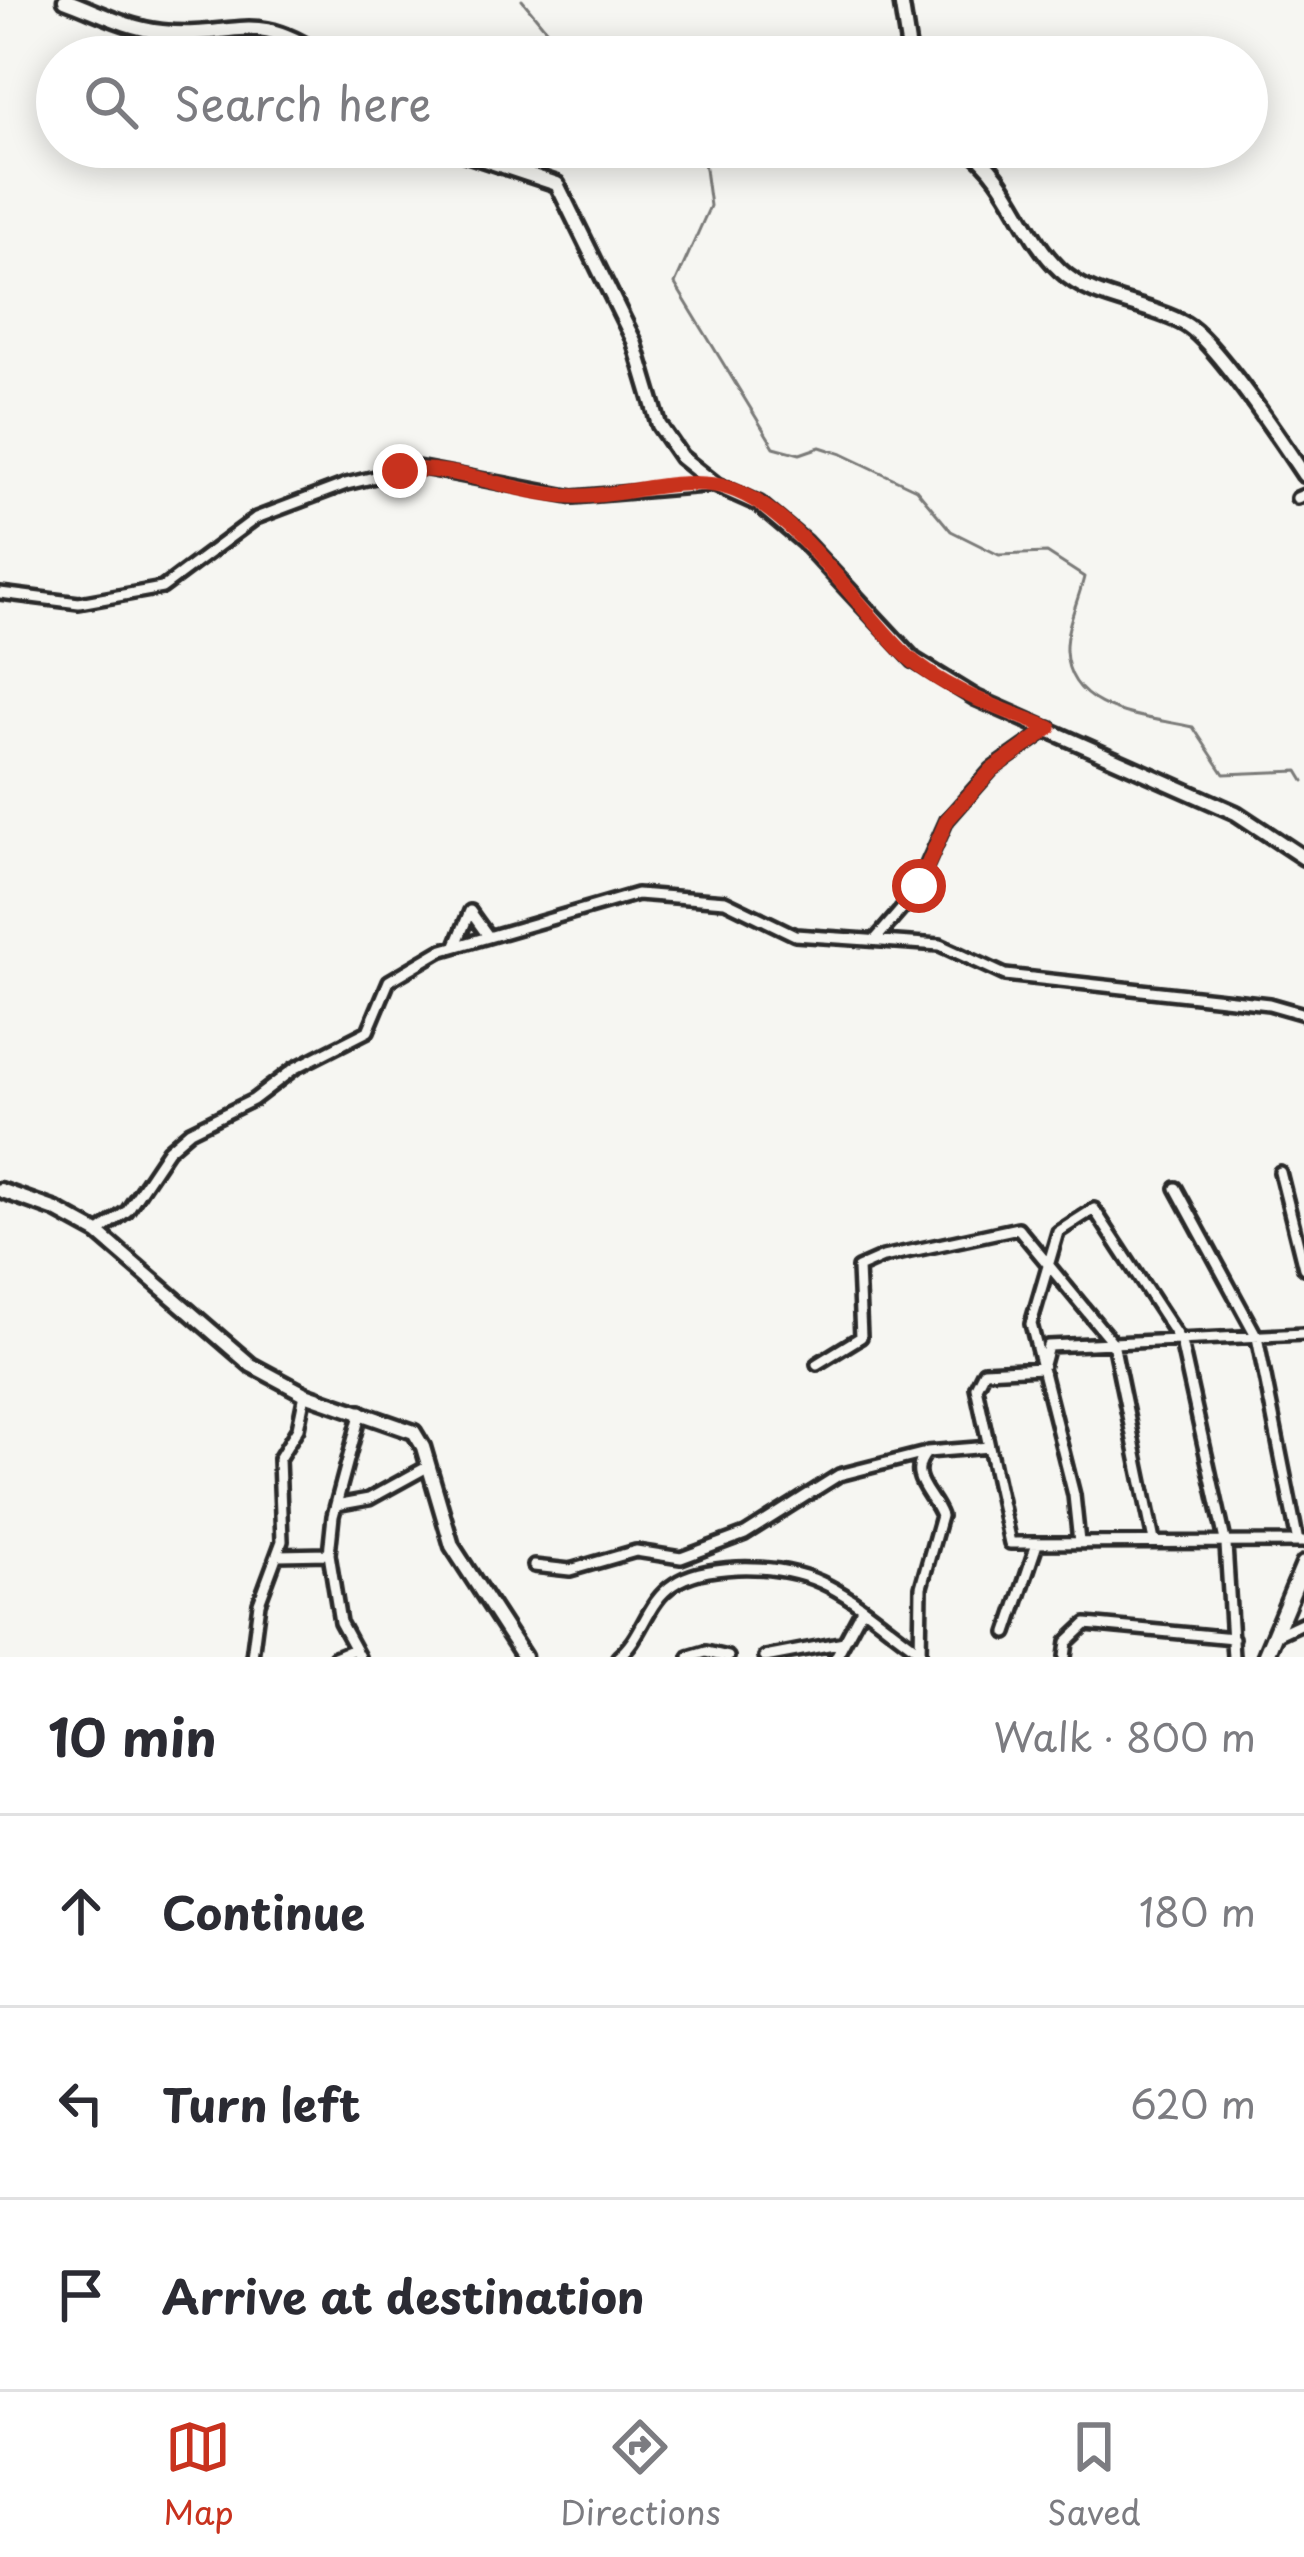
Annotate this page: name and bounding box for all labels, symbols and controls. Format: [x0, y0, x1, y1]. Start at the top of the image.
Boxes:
search box [36, 36, 1268, 168]
text: Search here [174, 68, 431, 136]
icon: search [78, 69, 144, 135]
route end [373, 444, 427, 498]
route start [892, 859, 946, 913]
text: 10 min [48, 1697, 217, 1774]
text: Walk · 800 m [993, 1706, 1256, 1765]
text: Continue [162, 1877, 365, 1945]
icon: ahead [48, 1878, 114, 1944]
text: 180 m [1139, 1881, 1256, 1940]
text: Turn left [162, 2069, 361, 2137]
icon: left [48, 2070, 114, 2136]
text: 620 m [1130, 2073, 1256, 2132]
text: Arrive at destination [162, 2261, 645, 2329]
icon: arrive [48, 2262, 114, 2328]
tab: Map [163, 2414, 234, 2536]
tab: Directions [560, 2414, 721, 2536]
tab: Saved [1047, 2414, 1141, 2536]

